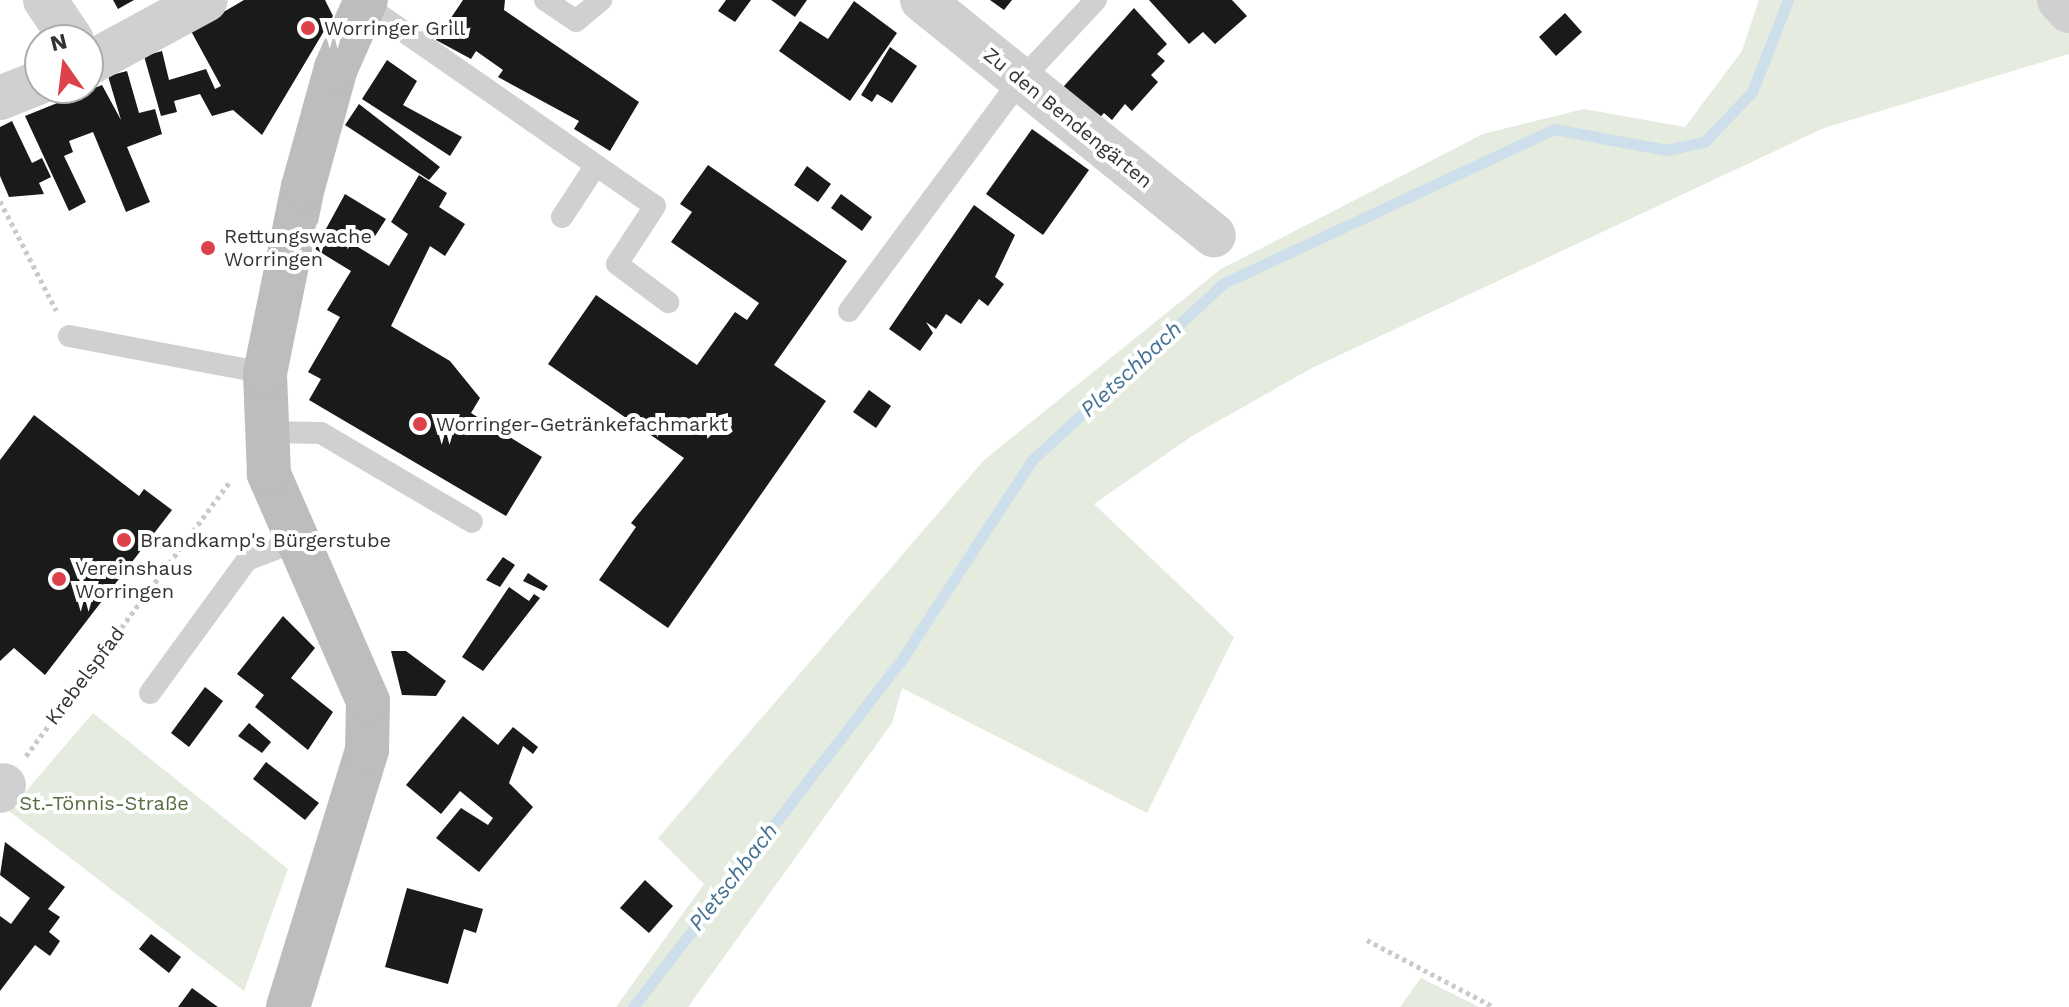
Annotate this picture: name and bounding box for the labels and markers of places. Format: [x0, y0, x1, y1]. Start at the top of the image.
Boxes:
place label: Worringer Grill [324, 16, 466, 40]
marker: Worringer Grill [299, 19, 317, 37]
place label: Rettungswache Worringen [224, 224, 372, 271]
marker: Rettungswache Worringen [199, 239, 217, 257]
place label: Worringer-Getränkefachmarkt [436, 412, 728, 436]
marker: Worringer-Getränkefachmarkt [411, 415, 429, 433]
place label: Brandkamp's Bürgerstube [140, 528, 391, 552]
marker: Brandkamp's Bürgerstube [115, 531, 133, 549]
place label: Vereinshaus Worringen [75, 556, 193, 603]
marker: Vereinshaus Worringen [50, 570, 68, 588]

